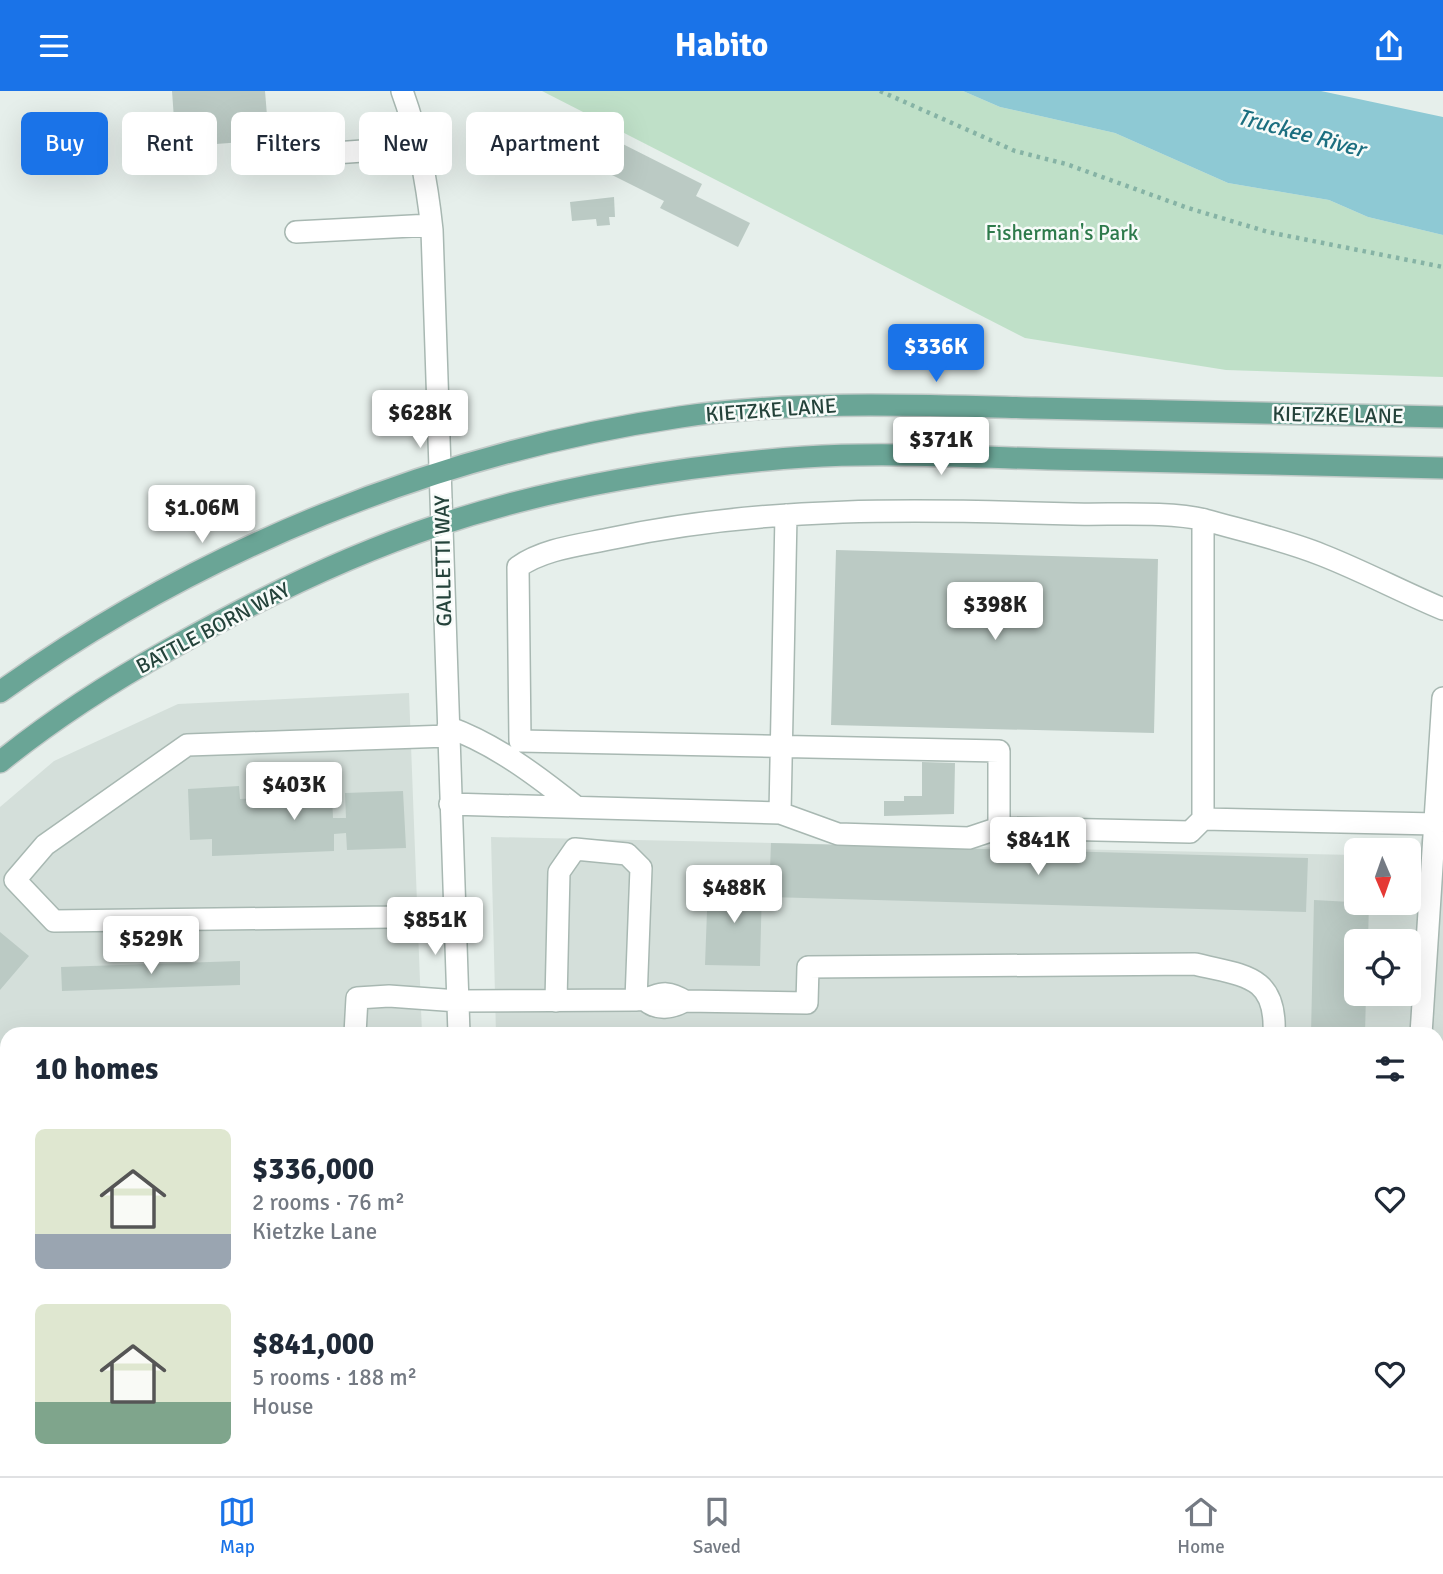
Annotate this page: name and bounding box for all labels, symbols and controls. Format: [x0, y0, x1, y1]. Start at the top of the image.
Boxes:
text: Habito [675, 26, 768, 65]
icon: menu [35, 27, 73, 65]
icon: share [1370, 27, 1408, 65]
water label: Truckee River [1234, 102, 1372, 165]
chip: Buy [21, 112, 108, 175]
chip: Rent [122, 112, 217, 175]
chip: Filters [231, 112, 345, 175]
chip: New [359, 112, 452, 175]
chip: Apartment [466, 112, 624, 175]
park label: Fisherman's Park [986, 220, 1139, 246]
pin: $336K [887, 324, 985, 384]
text: $336K [904, 332, 968, 361]
pin: $628K [371, 391, 469, 450]
street label: KIETZKE LANE [705, 392, 837, 428]
text: $628K [388, 398, 452, 427]
street label: KIETZKE LANE [1272, 401, 1404, 429]
pin: $371K [892, 417, 990, 477]
text: $371K [909, 425, 973, 454]
pin: $1.06M [145, 485, 259, 545]
text: $1.06M [164, 493, 240, 522]
street label: GALLETTI WAY [429, 495, 457, 627]
street label: BATTLE BORN WAY [132, 576, 295, 679]
pin: $398K [946, 582, 1044, 642]
text: $398K [963, 590, 1027, 619]
pin: $403K [245, 763, 343, 822]
text: $403K [262, 770, 326, 799]
pin: $841K [989, 817, 1087, 877]
text: $841K [1006, 825, 1070, 854]
north arrow [1344, 838, 1421, 915]
map controls [1344, 838, 1421, 1006]
pin: $488K [685, 865, 783, 925]
text: $488K [702, 873, 766, 902]
pin: $851K [386, 897, 484, 957]
text: $851K [403, 905, 467, 934]
pin: $529K [102, 917, 200, 976]
text: $529K [119, 924, 183, 953]
button: locate [1344, 929, 1421, 1006]
icon: filters [1371, 1050, 1409, 1088]
text: 10 homes [35, 1051, 158, 1088]
text: $336,000 [252, 1151, 374, 1188]
icon: home [91, 1157, 175, 1241]
icon: heart [1371, 1180, 1409, 1218]
text: 2 rooms · 76 m² [252, 1188, 405, 1217]
text: Kietzke Lane [252, 1217, 377, 1246]
text: $841,000 [252, 1326, 374, 1363]
icon: home [91, 1332, 175, 1416]
icon: heart [1371, 1355, 1409, 1393]
text: 5 rooms · 188 m² [252, 1363, 417, 1392]
text: House [252, 1392, 314, 1421]
tab: Map [218, 1493, 256, 1559]
tab: Saved [693, 1493, 741, 1559]
tab: Home [1177, 1493, 1225, 1559]

